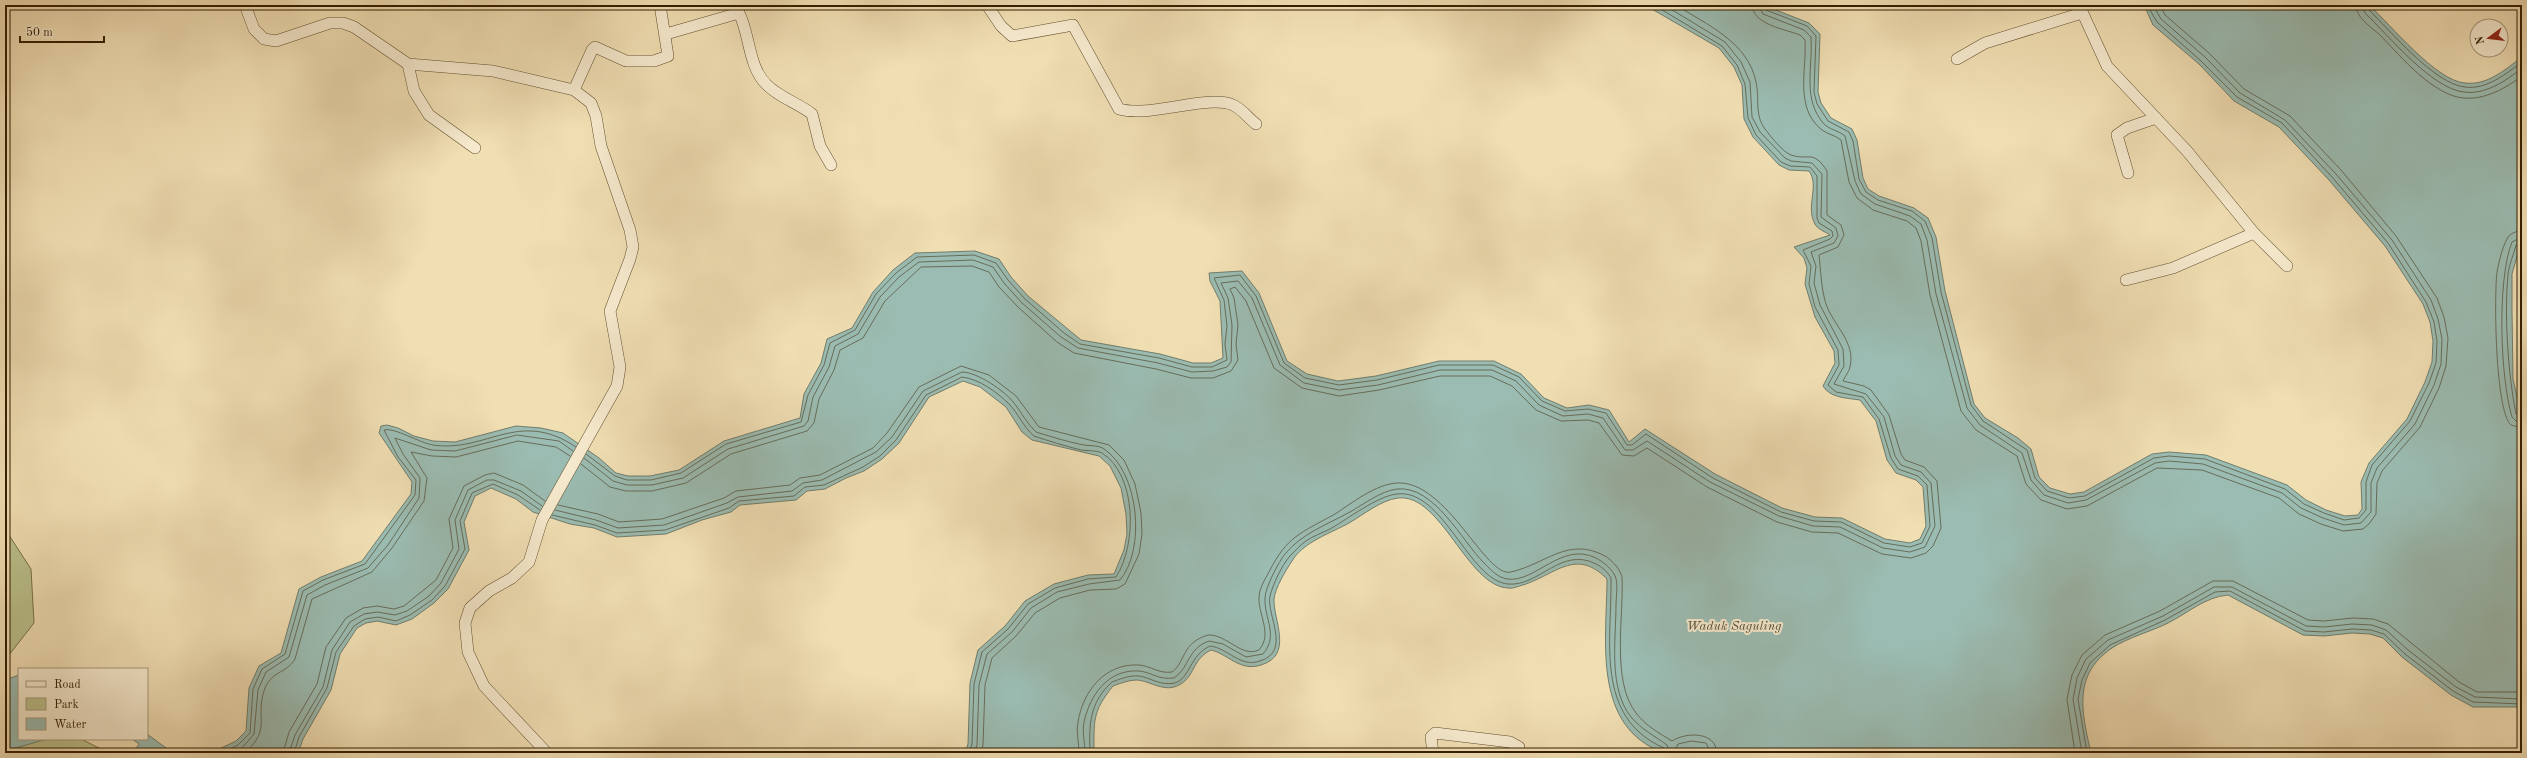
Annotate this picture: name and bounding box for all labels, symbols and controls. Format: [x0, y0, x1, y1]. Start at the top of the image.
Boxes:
scale bar [20, 18, 104, 44]
north arrow [2469, 18, 2509, 58]
text: 50 m [26, 26, 53, 39]
text: N [2474, 34, 2487, 46]
water label: Waduk Saguling [1687, 620, 1781, 633]
legend [18, 668, 148, 740]
text: Road [54, 679, 81, 691]
text: Park [54, 699, 79, 711]
text: Water [54, 719, 87, 731]

